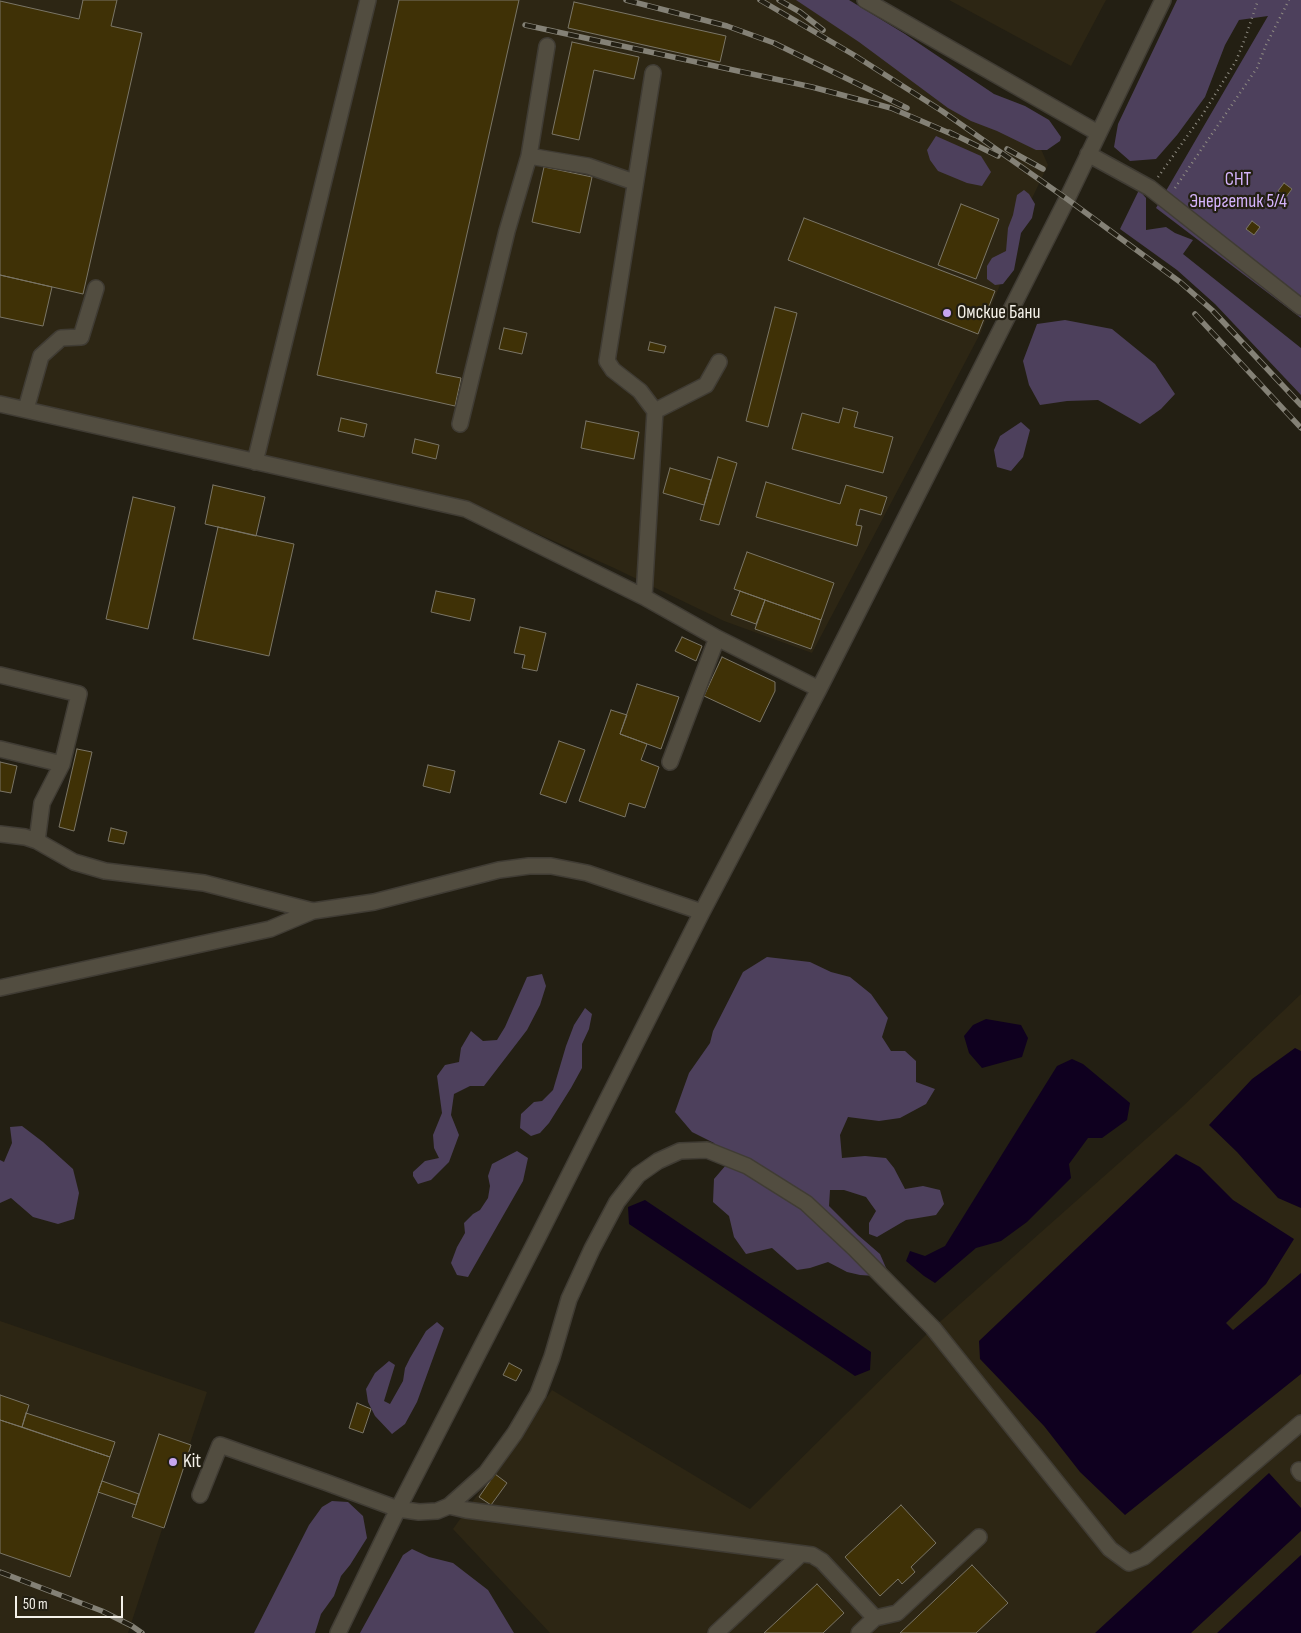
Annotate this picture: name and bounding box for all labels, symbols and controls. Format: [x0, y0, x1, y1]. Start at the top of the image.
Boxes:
park label: СНТ Энергетик 5/4 [1189, 169, 1287, 213]
place label: Омские Бани [957, 302, 1040, 324]
marker: Омские Бани [941, 307, 953, 319]
place label: Kit [183, 1451, 201, 1473]
marker: Kit [167, 1456, 179, 1468]
scale bar [18, 1586, 125, 1618]
text: 50 m [23, 1595, 48, 1614]

